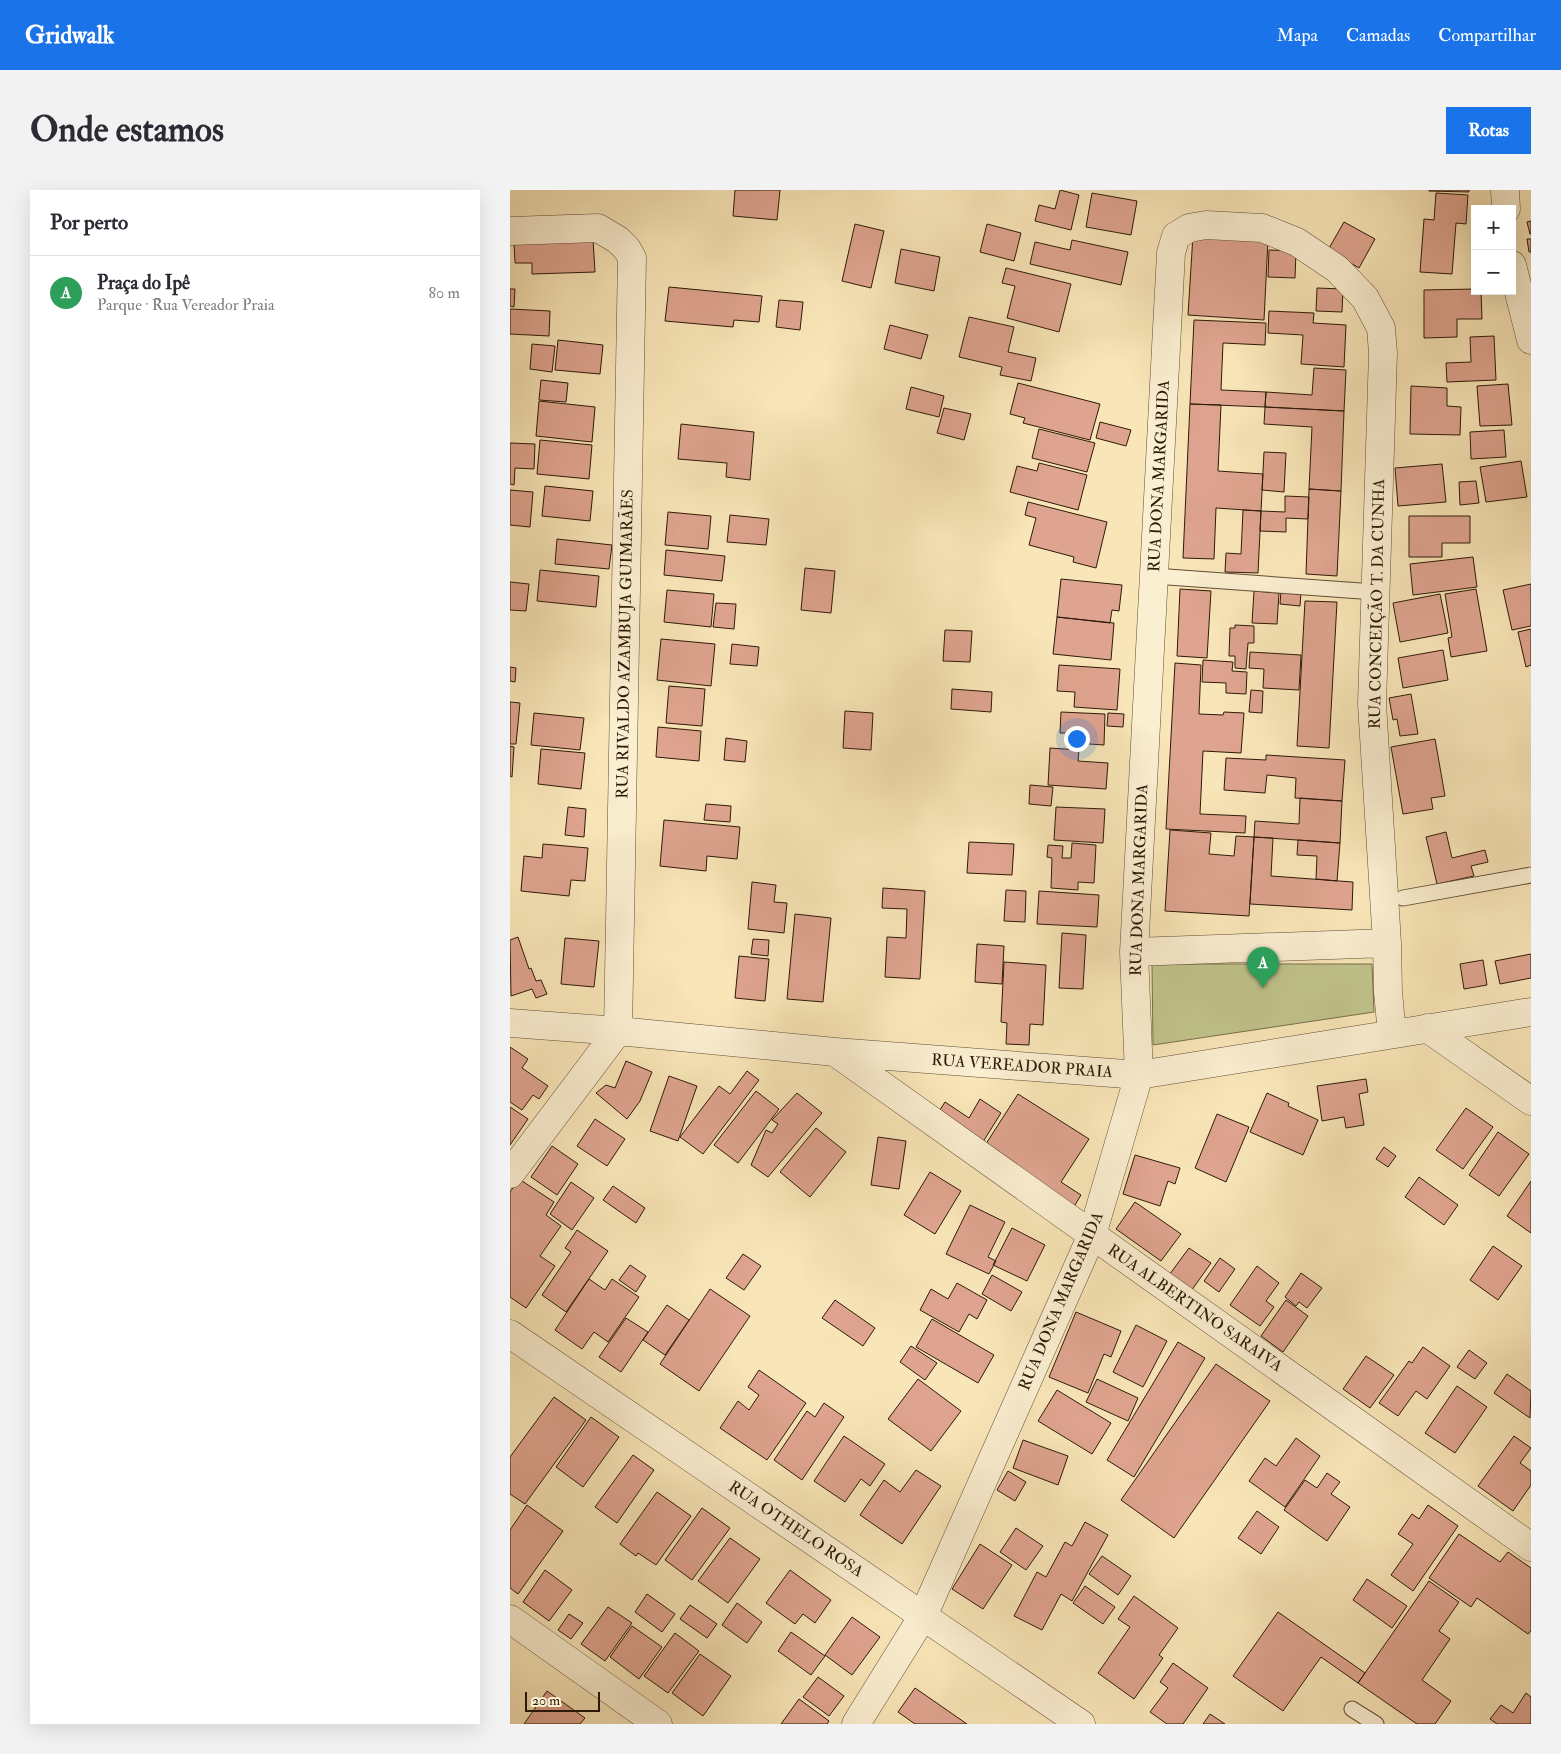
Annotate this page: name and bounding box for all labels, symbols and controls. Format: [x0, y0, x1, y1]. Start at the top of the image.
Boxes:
text: Gridwalk [25, 20, 114, 51]
text: Mapa [1277, 24, 1318, 47]
text: Camadas [1346, 24, 1410, 47]
text: Compartilhar [1438, 24, 1536, 47]
button: Rotas [1446, 107, 1531, 154]
text: Onde estamos [30, 108, 224, 152]
map controls [1471, 205, 1516, 295]
button: + [1471, 205, 1516, 250]
text: Por perto [50, 209, 128, 236]
button: − [1471, 250, 1516, 295]
text: Praça do Ipê [97, 271, 190, 295]
text: A [61, 283, 71, 303]
text: 80 m [429, 283, 460, 303]
text: Parque · Rua Vereador Praia [97, 295, 275, 315]
street label: RUA DONA MARGARIDA [1144, 380, 1174, 572]
street label: RUA CONCEIÇÃO T. DA CUNHA [1365, 479, 1389, 729]
street label: RUA RIVALDO AZAMBUJA GUIMARÃES [612, 489, 639, 799]
your location [1064, 726, 1090, 752]
street label: RUA DONA MARGARIDA [1126, 784, 1152, 976]
pin: A [1247, 947, 1279, 988]
street label: RUA VEREADOR PRAIA [931, 1050, 1113, 1082]
street label: RUA DONA MARGARIDA [1014, 1209, 1108, 1393]
street label: RUA ALBERTINO SARAIVA [1104, 1240, 1286, 1376]
street label: RUA OTHELO ROSA [725, 1476, 867, 1582]
scale bar [525, 1689, 600, 1712]
text: 20 m [532, 1692, 560, 1709]

